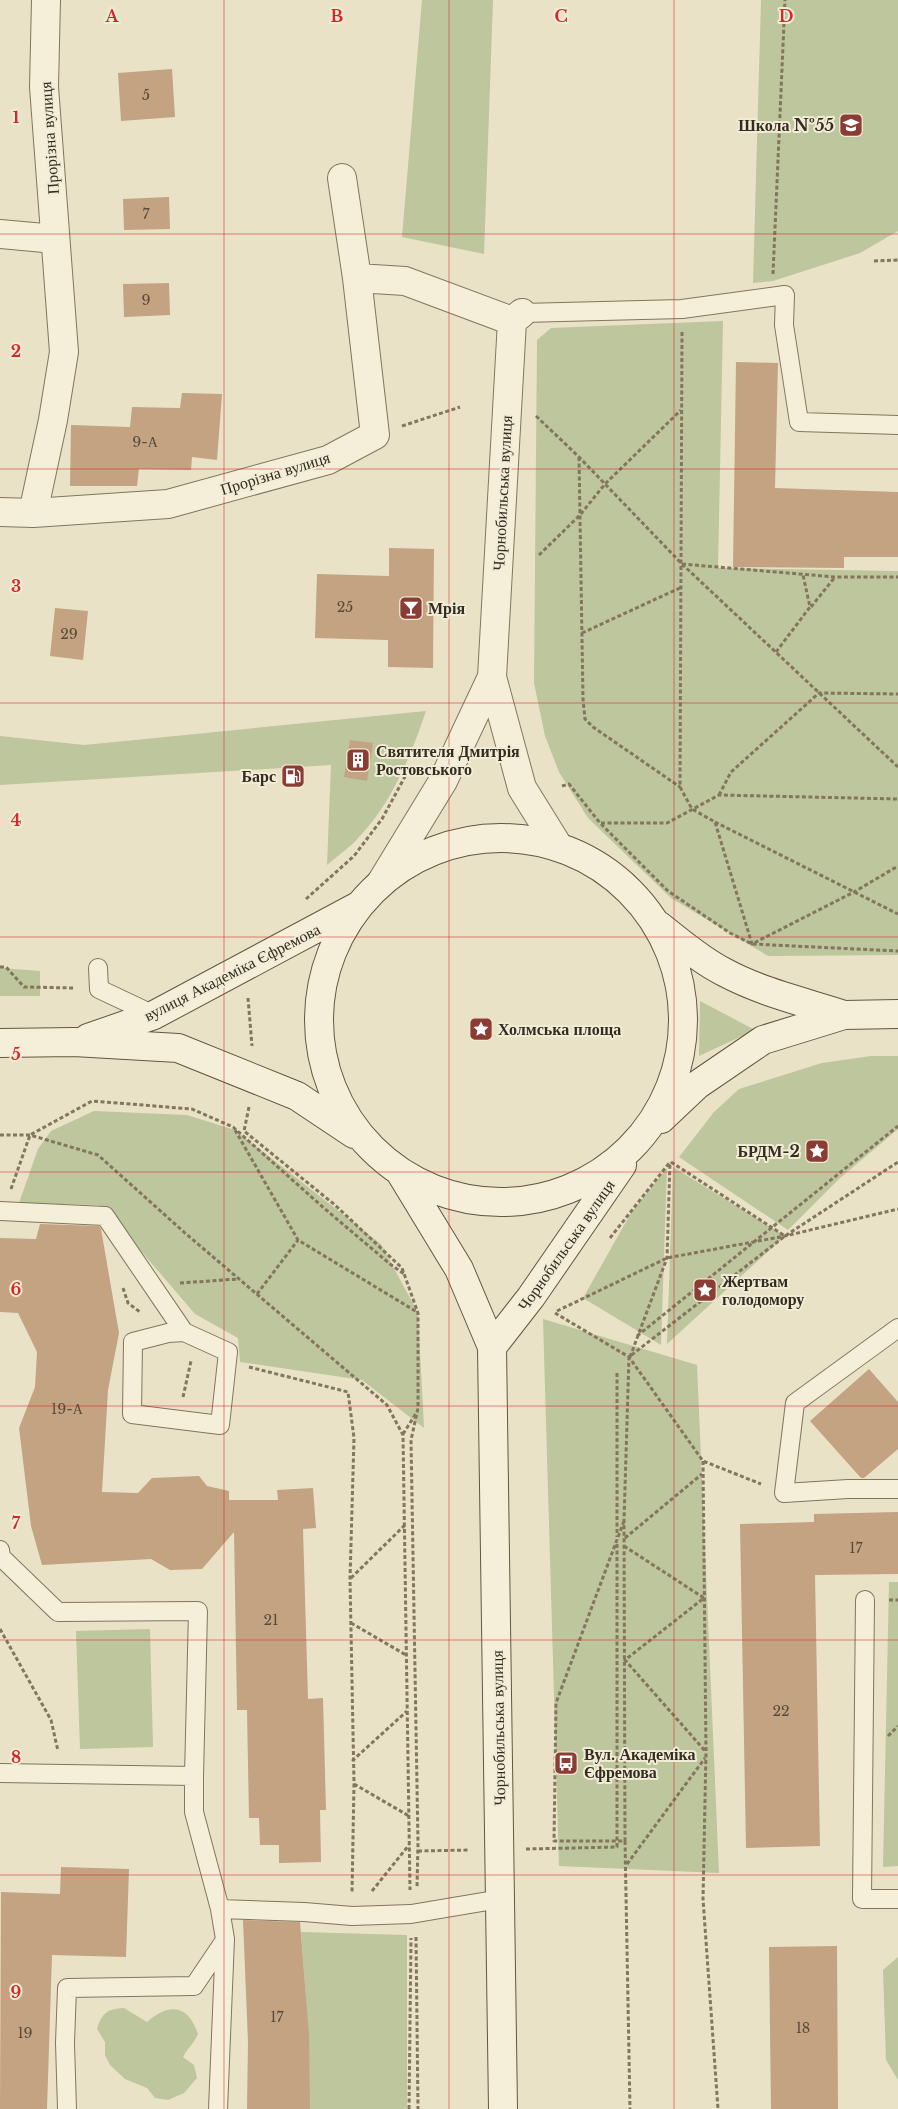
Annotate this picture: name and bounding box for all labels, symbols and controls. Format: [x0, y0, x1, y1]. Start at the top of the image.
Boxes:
text: A [105, 6, 120, 26]
text: B [331, 6, 344, 26]
text: C [554, 6, 568, 26]
text: D [779, 6, 793, 26]
street label: Прорізна вулиця [35, 80, 63, 195]
house number: 5 [142, 86, 150, 104]
text: 1 [13, 107, 20, 127]
school or university icon: Школа №55 [838, 112, 864, 138]
place label: Школа №55 [738, 115, 834, 135]
house number: 7 [142, 205, 150, 223]
house number: 9 [141, 291, 151, 309]
text: 2 [11, 341, 21, 361]
street label: Чорнобильська вулиця [488, 414, 516, 571]
house number: 9-А [132, 433, 159, 451]
street label: Прорізна вулиця [218, 447, 333, 499]
text: 3 [11, 576, 21, 596]
bar icon: Мрія [398, 595, 424, 621]
house number: 25 [337, 598, 353, 616]
place label: Мрія [428, 598, 465, 618]
house number: 29 [60, 625, 78, 643]
place label: Святителя Дмитрія Ростовського [376, 741, 520, 779]
building icon: Святителя Дмитрія Ростовського [345, 747, 371, 773]
fuel station icon: Барс [280, 763, 306, 789]
place label: Барс [241, 766, 276, 786]
text: 4 [11, 810, 21, 830]
street label: вулиця Академіка Єфремова [140, 919, 324, 1025]
place icon: Холмська площа [468, 1016, 494, 1042]
place label: Холмська площа [498, 1019, 621, 1039]
text: 5 [11, 1044, 21, 1064]
place icon: БРДМ-2 [804, 1138, 830, 1164]
place label: БРДМ-2 [738, 1141, 800, 1161]
street label: Чорнобильська вулиця [513, 1175, 619, 1314]
place label: Жертвам голодомору [722, 1271, 804, 1309]
place icon: Жертвам голодомору [692, 1277, 718, 1303]
text: 6 [11, 1279, 22, 1299]
house number: 19-А [51, 1400, 84, 1418]
text: 7 [12, 1513, 21, 1533]
house number: 17 [849, 1539, 864, 1557]
house number: 21 [264, 1611, 278, 1629]
street label: Чорнобильська вулиця [487, 1650, 509, 1806]
house number: 22 [772, 1702, 790, 1720]
place label: Вул. Академіка Єфремова [584, 1744, 696, 1782]
text: 8 [11, 1747, 21, 1767]
bus stop icon: Вул. Академіка Єфремова [553, 1750, 579, 1776]
text: 9 [11, 1982, 22, 2002]
house number: 17 [270, 2008, 285, 2026]
house number: 18 [796, 2019, 810, 2037]
house number: 19 [17, 2024, 33, 2042]

